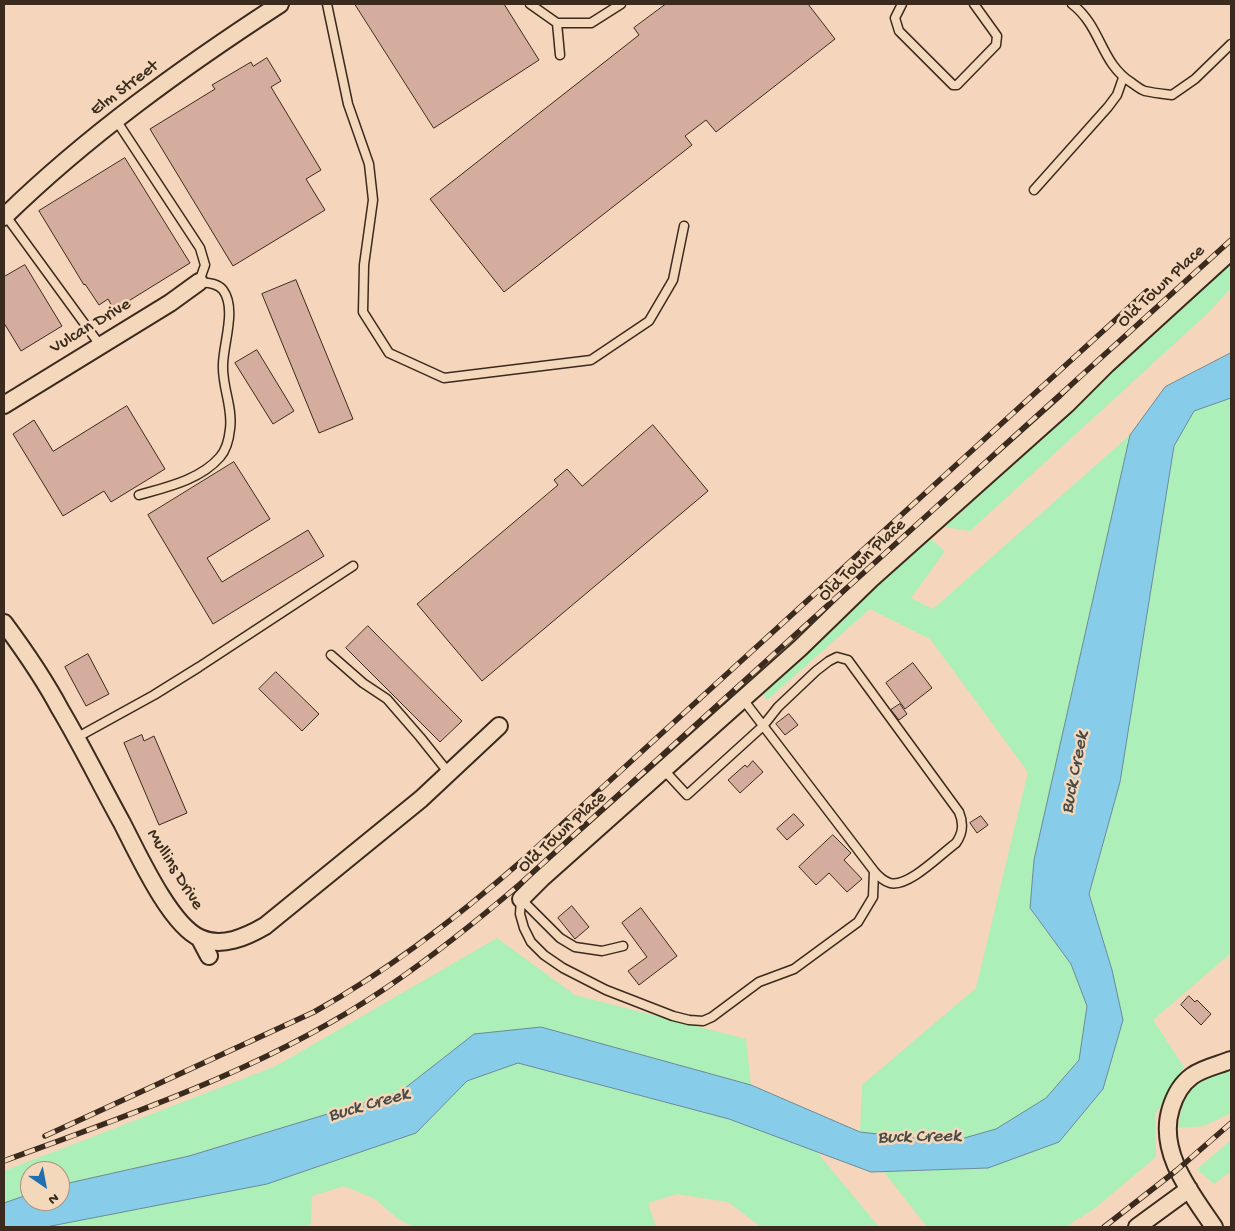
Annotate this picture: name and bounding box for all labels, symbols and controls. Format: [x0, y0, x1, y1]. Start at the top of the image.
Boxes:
street label: Elm Street [86, 56, 164, 122]
street label: Old Town Place [1114, 241, 1210, 333]
street label: Vulcan Drive [47, 294, 135, 360]
street label: Old Town Place [815, 515, 911, 607]
water label: Buck Creek [1057, 730, 1095, 816]
street label: Old Town Place [514, 788, 612, 878]
street label: Mullins Drive [141, 826, 207, 914]
water label: Buck Creek [326, 1084, 412, 1128]
water label: Buck Creek [877, 1126, 961, 1150]
north arrow [20, 1161, 70, 1211]
text: N [44, 1189, 61, 1208]

